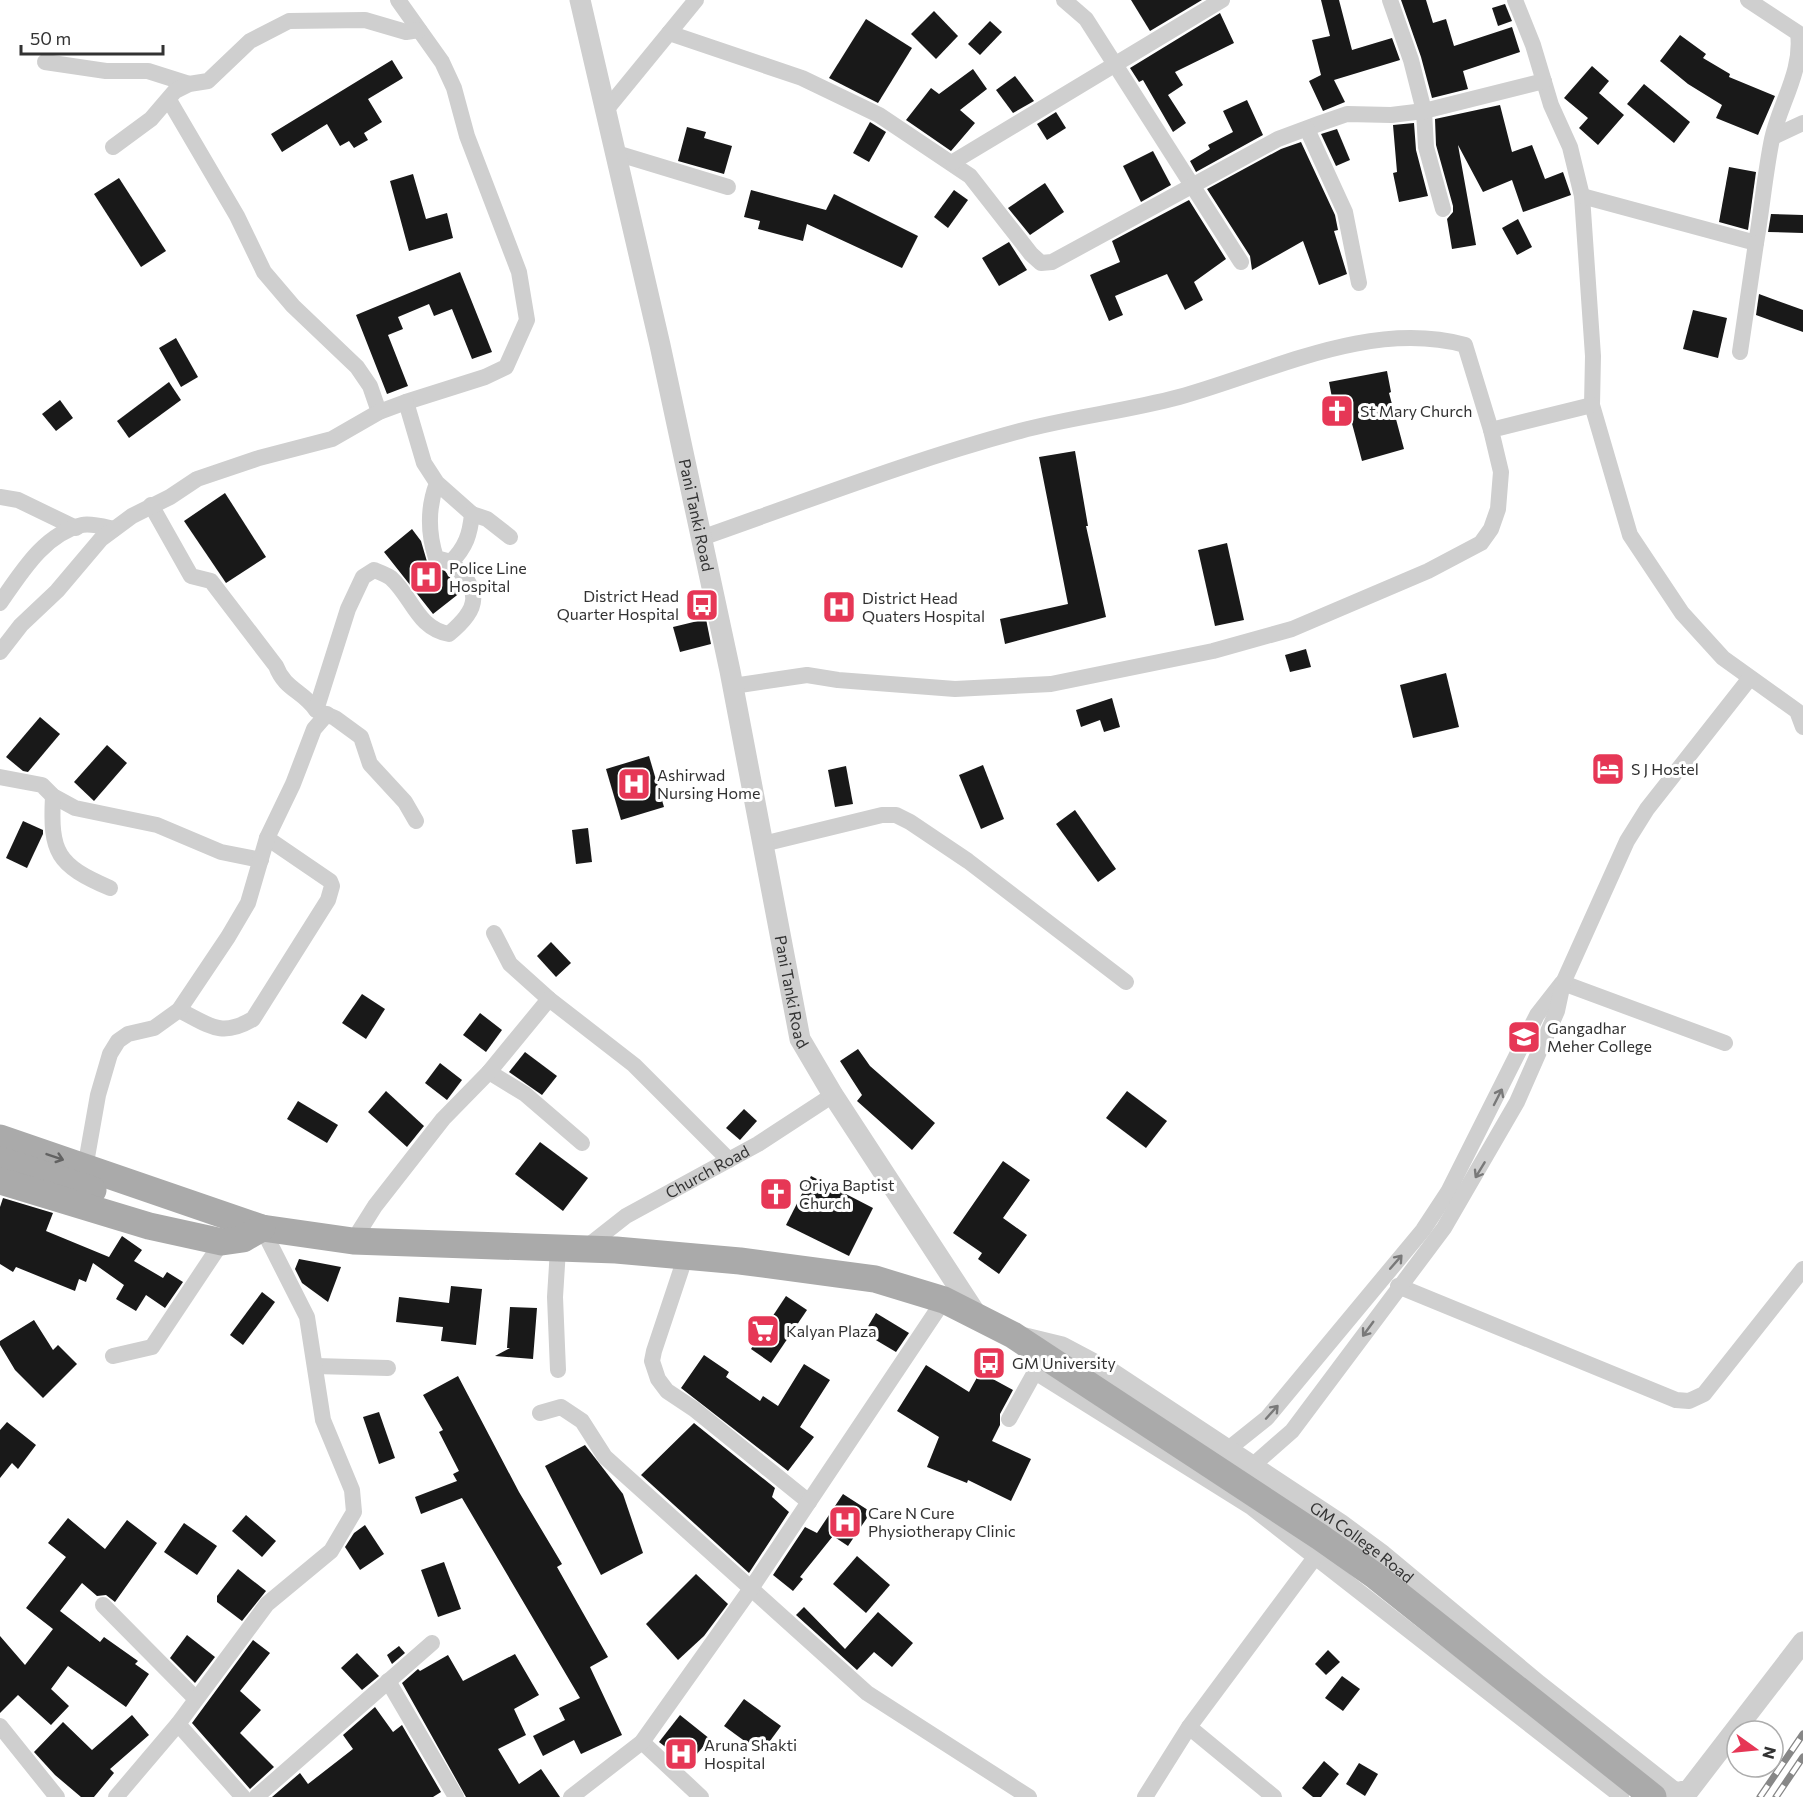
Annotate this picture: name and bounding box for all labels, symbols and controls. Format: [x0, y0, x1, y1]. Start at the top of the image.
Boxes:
scale bar [21, 18, 164, 56]
text: 50 m [30, 27, 71, 49]
church icon: St Mary Church [1319, 393, 1355, 429]
place label: St Mary Church [1360, 401, 1472, 420]
street label: Pani Tanki Road [676, 457, 718, 573]
place label: Police Line Hospital [449, 558, 527, 595]
hospital icon: Police Line Hospital [408, 559, 444, 595]
place label: District Head Quarter Hospital [557, 586, 679, 623]
bus stop icon: District Head Quarter Hospital [684, 587, 720, 623]
place label: District Head Quaters Hospital [862, 588, 985, 625]
hospital icon: District Head Quaters Hospital [821, 589, 857, 625]
hotel icon: S J Hostel [1590, 751, 1626, 787]
place label: S J Hostel [1631, 759, 1699, 778]
place label: Ashirwad Nursing Home [657, 765, 760, 802]
hospital icon: Ashirwad Nursing Home [616, 766, 652, 802]
street label: Pani Tanki Road [771, 934, 813, 1051]
place label: Gangadhar Meher College [1547, 1018, 1652, 1055]
school or university icon: Gangadhar Meher College [1506, 1019, 1542, 1055]
one-way arrow [1492, 1088, 1504, 1106]
street label: Church Road [662, 1141, 752, 1202]
one-way arrow [45, 1152, 64, 1163]
one-way arrow [1473, 1161, 1485, 1178]
place label: Oriya Baptist Church [799, 1175, 895, 1212]
church icon: Oriya Baptist Church [758, 1176, 794, 1212]
one-way arrow [1389, 1255, 1403, 1270]
supermarket icon: Kalyan Plaza [745, 1313, 781, 1349]
place label: Kalyan Plaza [786, 1321, 877, 1340]
one-way arrow [1362, 1321, 1374, 1337]
bus stop icon: GM University [971, 1345, 1007, 1381]
place label: GM University [1012, 1353, 1116, 1372]
one-way arrow [1264, 1405, 1279, 1420]
street label: GM College Road [1306, 1497, 1418, 1586]
place label: Care N Cure Physiotherapy Clinic [868, 1503, 1016, 1540]
hospital icon: Care N Cure Physiotherapy Clinic [827, 1504, 863, 1540]
north arrow [1725, 1719, 1785, 1779]
place label: Aruna Shakti Hospital [704, 1735, 797, 1772]
hospital icon: Aruna Shakti Hospital [663, 1736, 699, 1772]
text: N [1759, 1745, 1781, 1761]

